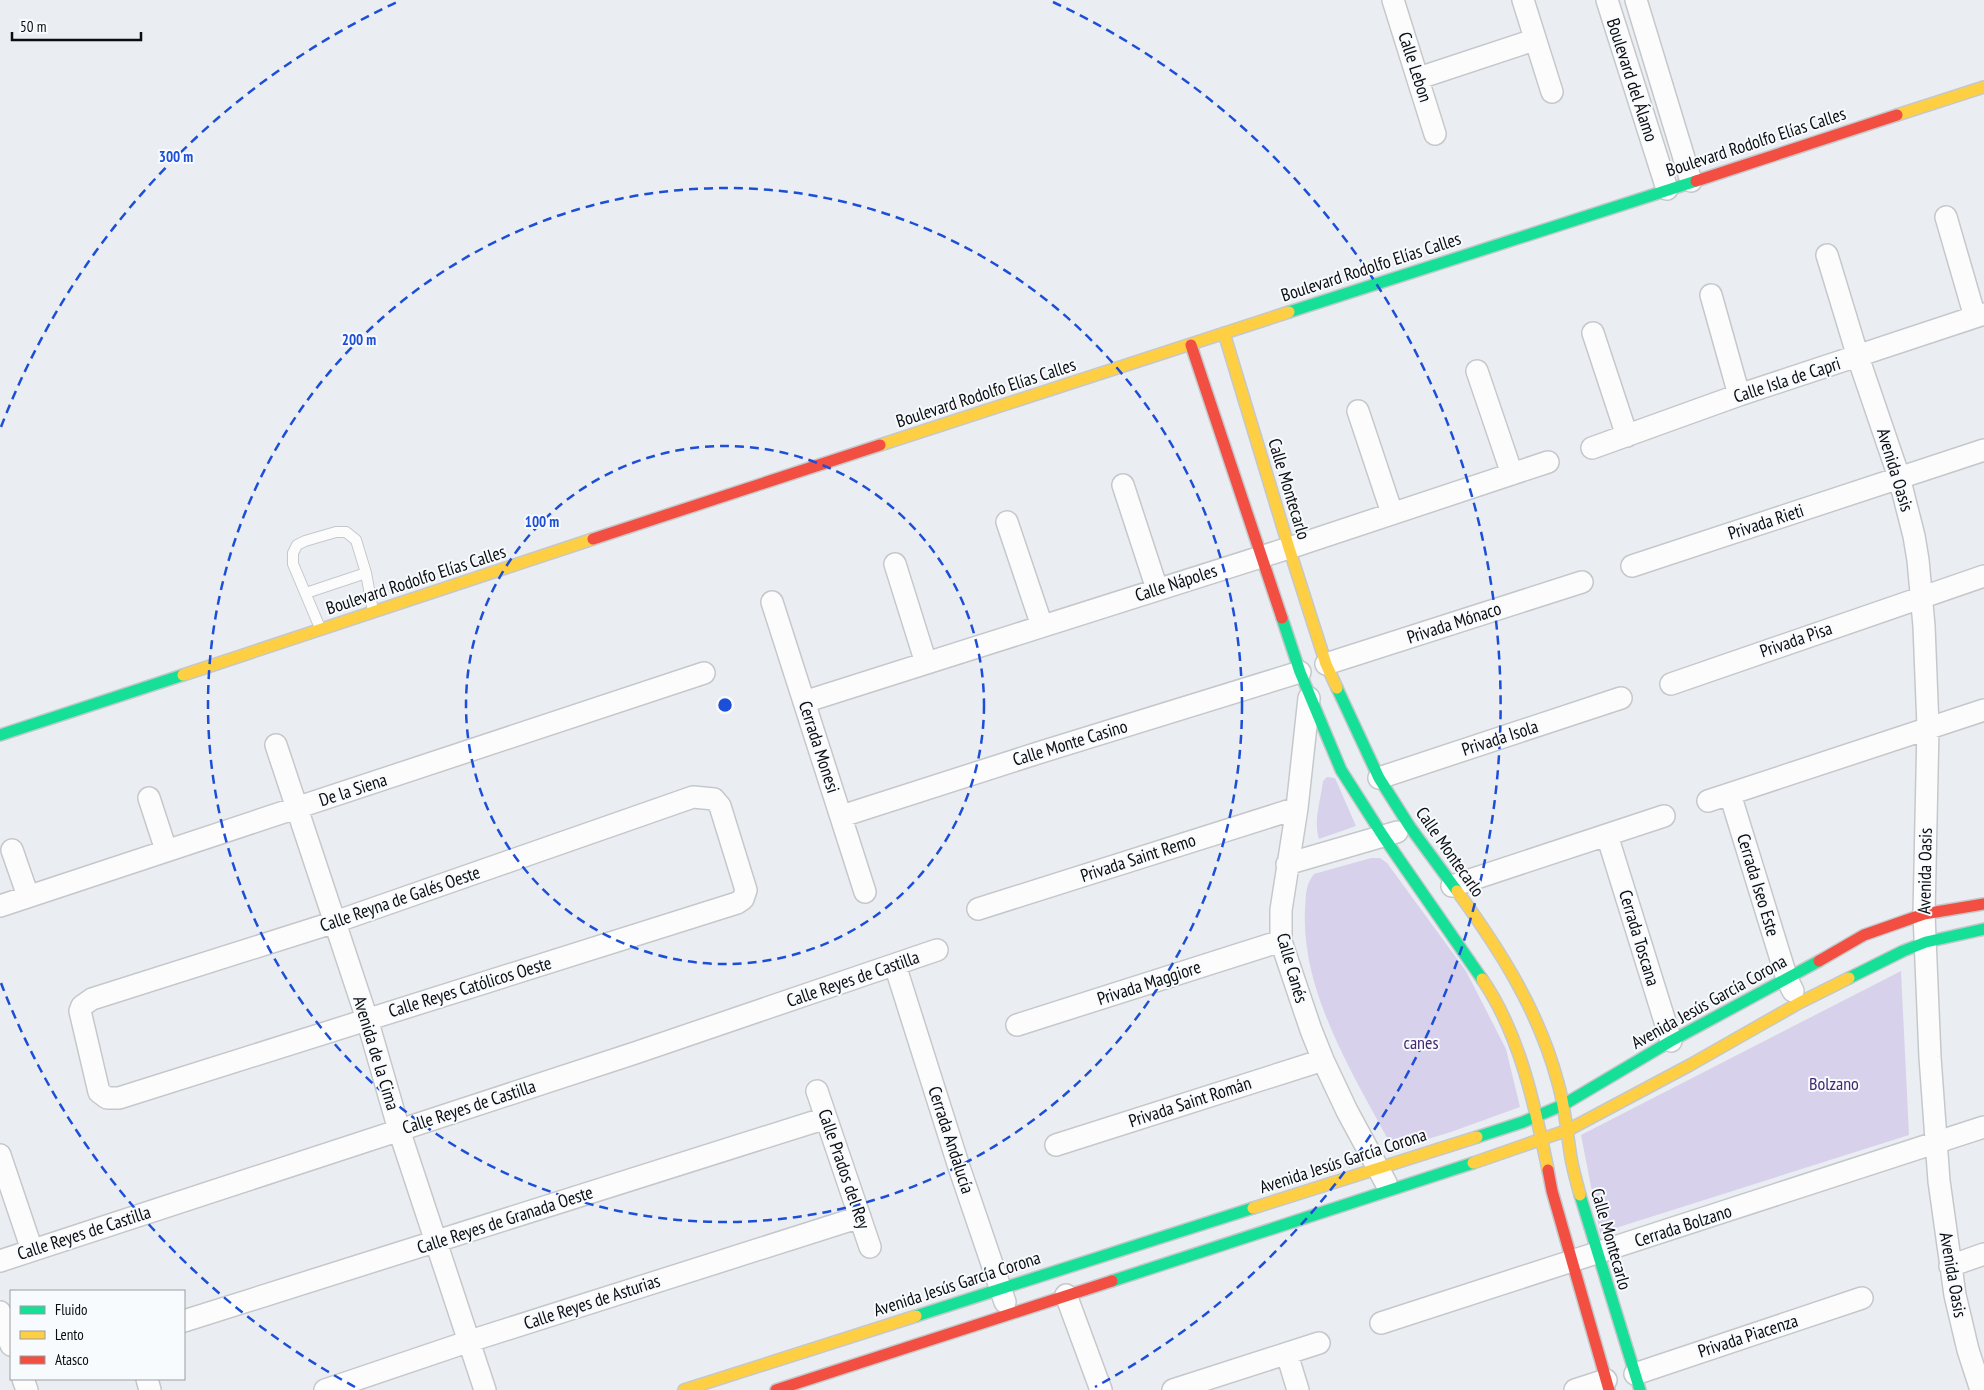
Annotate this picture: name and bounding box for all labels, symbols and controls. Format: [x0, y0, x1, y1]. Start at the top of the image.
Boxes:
scale bar [12, 10, 141, 42]
street label: Boulevard del Álamo [1602, 15, 1663, 145]
text: 50 m [20, 17, 46, 36]
street label: Calle Lebon [1393, 29, 1438, 105]
street label: Boulevard Rodolfo Elías Calles [1663, 102, 1849, 181]
text: 300 m [159, 147, 193, 166]
street label: Boulevard Rodolfo Elías Calles [1278, 227, 1464, 306]
text: 200 m [342, 330, 376, 349]
street label: Calle Isla de Capri [1730, 351, 1843, 408]
street label: Boulevard Rodolfo Elías Calles [893, 353, 1079, 432]
street label: Avenida Oasis [1872, 425, 1919, 514]
street label: Calle Montecarlo [1263, 435, 1316, 542]
street label: Privada Rieti [1725, 498, 1807, 545]
text: 100 m [525, 512, 559, 531]
street label: Boulevard Rodolfo Elías Calles [323, 540, 509, 619]
street label: Calle Nápoles [1132, 558, 1220, 607]
street label: Privada Mónaco [1404, 596, 1504, 649]
street label: Privada Pisa [1757, 616, 1835, 663]
centre of rings [716, 696, 734, 714]
street label: Cerrada Monesi [794, 698, 845, 796]
street label: Calle Monte Casino [1010, 714, 1130, 771]
street label: Privada Isola [1459, 714, 1541, 761]
street label: De la Siena [316, 768, 390, 811]
street label: Calle Montecarlo [1411, 802, 1490, 901]
street label: Privada Saint Remo [1077, 828, 1199, 887]
street label: Avenida Oasis [1912, 828, 1937, 914]
street label: Cerrada Iseo Este [1732, 831, 1785, 939]
street label: Calle Reyna de Galés Oeste [317, 860, 483, 937]
street label: Cerrada Toscana [1614, 887, 1665, 989]
street label: Calle Canés [1272, 930, 1313, 1005]
street label: Calle Reyes de Castilla [783, 945, 922, 1012]
street label: Avenida Jesús García Corona [1627, 949, 1791, 1054]
street label: Calle Reyes Católicos Oeste [386, 951, 554, 1022]
street label: Privada Maggiore [1094, 955, 1204, 1010]
street label: Avenida de la Cima [348, 993, 405, 1113]
park label: canes [1403, 1031, 1439, 1054]
street label: Privada Saint Román [1126, 1071, 1254, 1132]
park label: Bolzano [1809, 1072, 1859, 1095]
street label: Calle Reyes de Castilla [399, 1074, 538, 1139]
street label: Cerrada Andalucía [923, 1083, 980, 1196]
street label: Calle Prados del Rey [813, 1106, 876, 1232]
street label: Avenida Jesús García Corona [1256, 1123, 1429, 1198]
street label: Calle Reyes de Granada Oeste [414, 1180, 596, 1259]
street label: Calle Montecarlo [1586, 1185, 1637, 1293]
street label: Cerrada Bolzano [1631, 1199, 1735, 1252]
street label: Calle Reyes de Castilla [14, 1200, 153, 1265]
street label: Avenida Oasis [1935, 1230, 1972, 1319]
street label: Avenida Jesús García Corona [870, 1246, 1043, 1321]
street label: Calle Reyes de Asturias [521, 1269, 663, 1334]
legend [10, 1290, 185, 1380]
text: Fluido [55, 1300, 87, 1319]
street label: Privada Piacenza [1695, 1309, 1801, 1363]
text: Lento [55, 1325, 84, 1344]
text: Atasco [55, 1350, 89, 1369]

